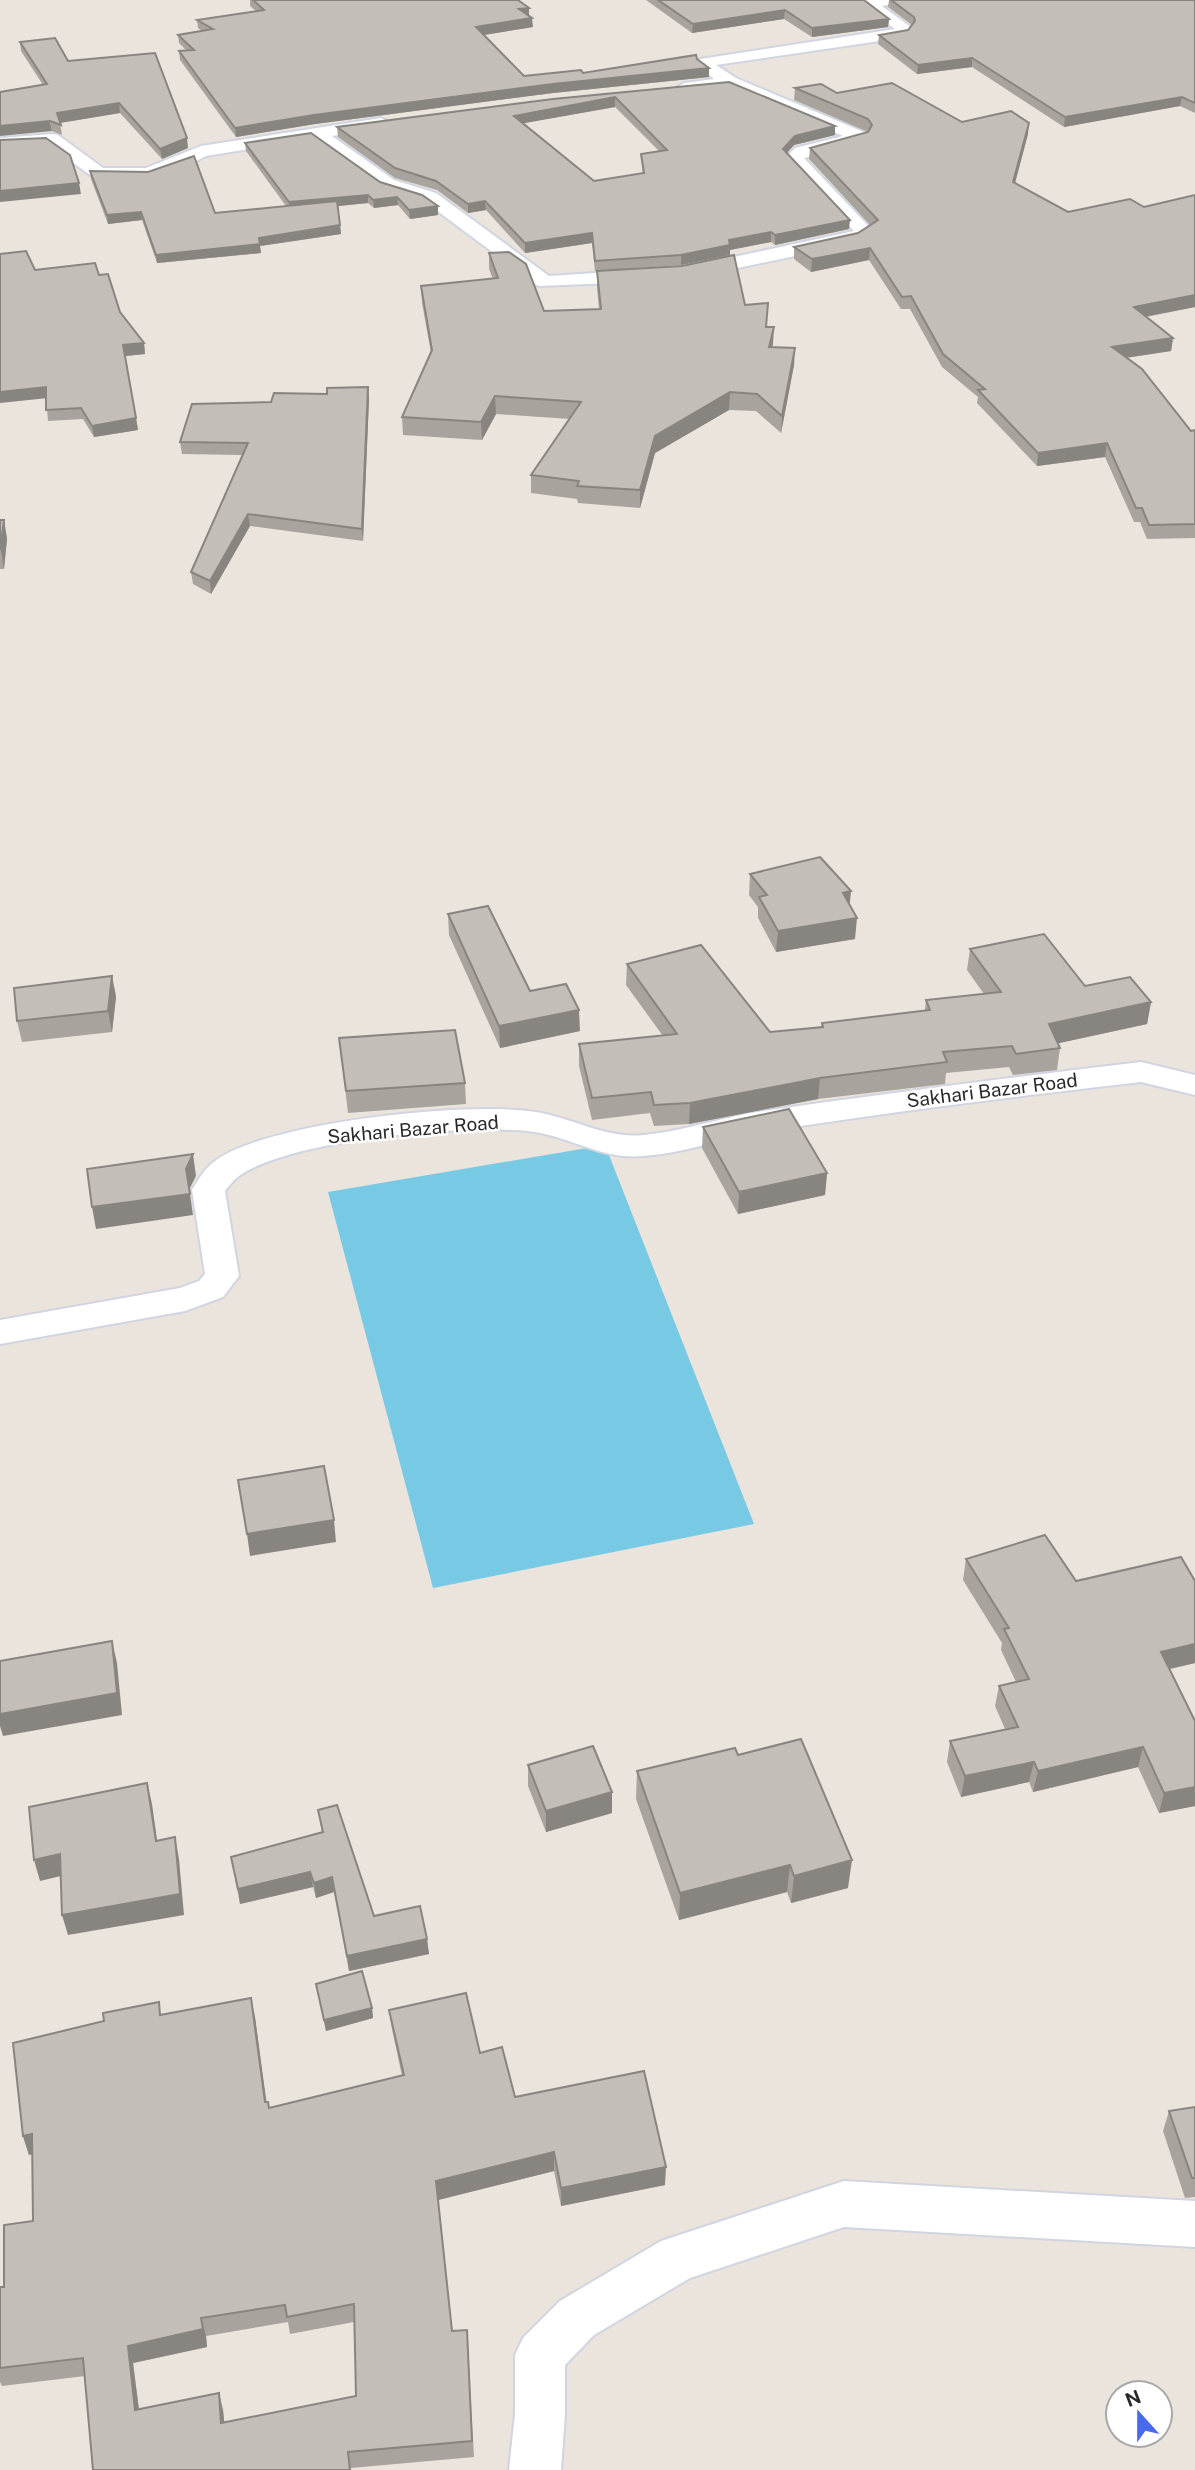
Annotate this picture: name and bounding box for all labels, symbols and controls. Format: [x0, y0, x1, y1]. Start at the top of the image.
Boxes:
street label: Sakhari Bazar Road [905, 1069, 1079, 1111]
street label: Sakhari Bazar Road [326, 1111, 500, 1147]
north arrow [1104, 2379, 1174, 2449]
text: N [1122, 2385, 1144, 2411]

